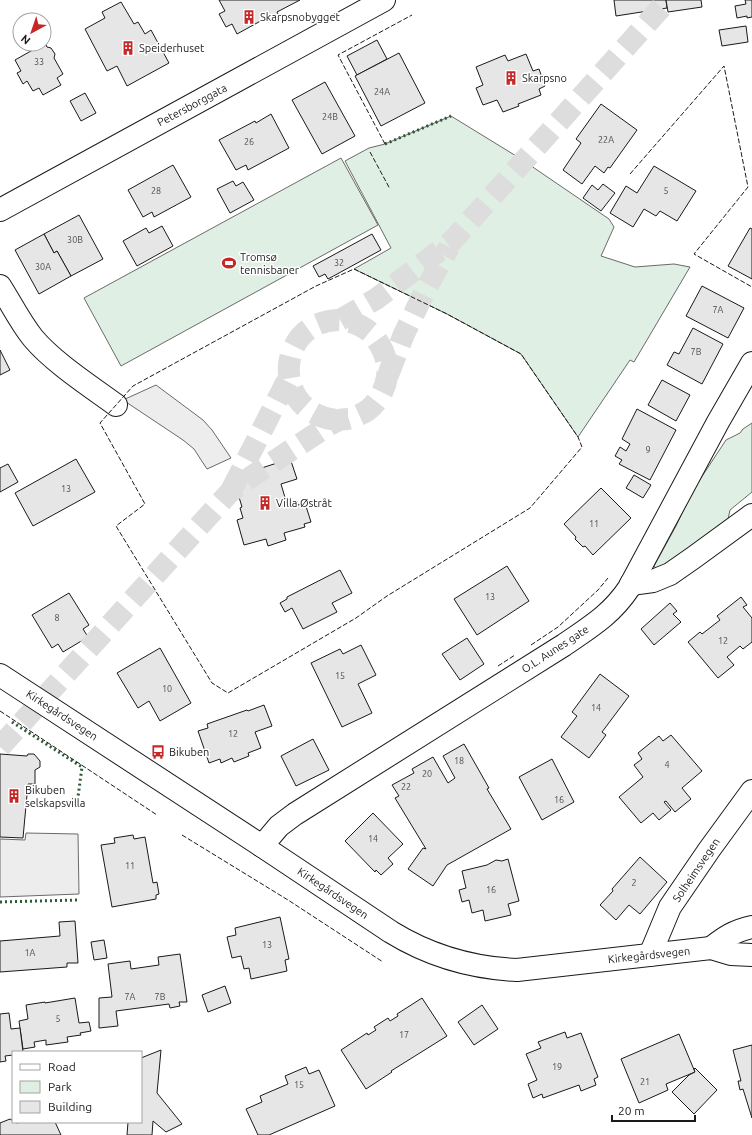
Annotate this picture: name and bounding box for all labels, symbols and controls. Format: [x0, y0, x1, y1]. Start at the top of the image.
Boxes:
building icon: Skarpsnobygget [241, 9, 257, 25]
place label: Skarpsnobygget [260, 11, 340, 23]
north arrow [12, 12, 52, 52]
text: N [19, 32, 33, 47]
building icon: Speiderhuset [120, 40, 136, 56]
place label: Speiderhuset [139, 42, 205, 54]
house number: 33 [34, 57, 44, 67]
building icon: Skarpsno [503, 70, 519, 86]
place label: Skarpsno [522, 72, 567, 84]
street label: Petersborggata [155, 82, 229, 128]
house number: 24A [374, 87, 390, 97]
house number: 24B [322, 112, 338, 122]
house number: 22A [598, 135, 614, 145]
house number: 26 [244, 137, 254, 147]
house number: 28 [151, 186, 161, 196]
house number: 5 [663, 186, 669, 196]
house number: 30B [67, 235, 83, 245]
place label: Tromsø tennisbaner [240, 251, 300, 276]
sports icon: Tromsø tennisbaner [221, 255, 237, 271]
house number: 32 [334, 258, 344, 268]
house number: 30A [35, 262, 51, 272]
house number: 7A [713, 305, 724, 315]
house number: 7B [691, 347, 702, 357]
house number: 9 [645, 445, 651, 455]
house number: 13 [61, 484, 71, 494]
building icon: Villa Østråt [257, 495, 273, 511]
place label: Villa Østråt [276, 497, 332, 509]
house number: 11 [589, 519, 599, 529]
house number: 13 [485, 592, 495, 602]
house number: 8 [54, 613, 60, 623]
street label: O.L. Aunes gate [519, 623, 591, 675]
house number: 12 [718, 636, 728, 646]
house number: 15 [335, 671, 345, 681]
house number: 10 [162, 684, 172, 694]
street label: Kirkegårdsvegen [24, 687, 100, 743]
house number: 14 [591, 703, 601, 713]
house number: 12 [228, 729, 238, 739]
bus stop icon: Bikuben [150, 744, 166, 760]
place label: Bikuben [169, 746, 209, 758]
house number: 18 [454, 756, 464, 766]
house number: 4 [664, 760, 670, 770]
house number: 20 [422, 769, 432, 779]
house number: 22 [401, 782, 411, 792]
place label: Bikuben selskapsvilla [25, 784, 85, 809]
building icon: Bikuben selskapsvilla [6, 788, 22, 804]
house number: 16 [554, 795, 564, 805]
house number: 14 [368, 834, 378, 844]
street label: Solheimsvegen [670, 836, 722, 904]
house number: 11 [125, 861, 135, 871]
street label: Kirkegårdsvegen [295, 865, 371, 921]
house number: 2 [631, 878, 637, 888]
house number: 16 [486, 885, 496, 895]
house number: 13 [262, 940, 272, 950]
street label: Kirkegårdsvegen [607, 945, 691, 965]
house number: 1A [25, 948, 36, 958]
house number: 7A [125, 992, 136, 1002]
house number: 7B [155, 992, 166, 1002]
house number: 5 [55, 1014, 61, 1024]
house number: 17 [399, 1030, 409, 1040]
legend [12, 1051, 142, 1123]
text: Road [48, 1060, 76, 1073]
house number: 19 [552, 1062, 562, 1072]
house number: 21 [640, 1077, 650, 1087]
text: Park [48, 1080, 72, 1093]
house number: 15 [294, 1080, 304, 1090]
scale bar [612, 1097, 695, 1123]
text: Building [48, 1100, 92, 1113]
text: 20 m [618, 1104, 645, 1117]

